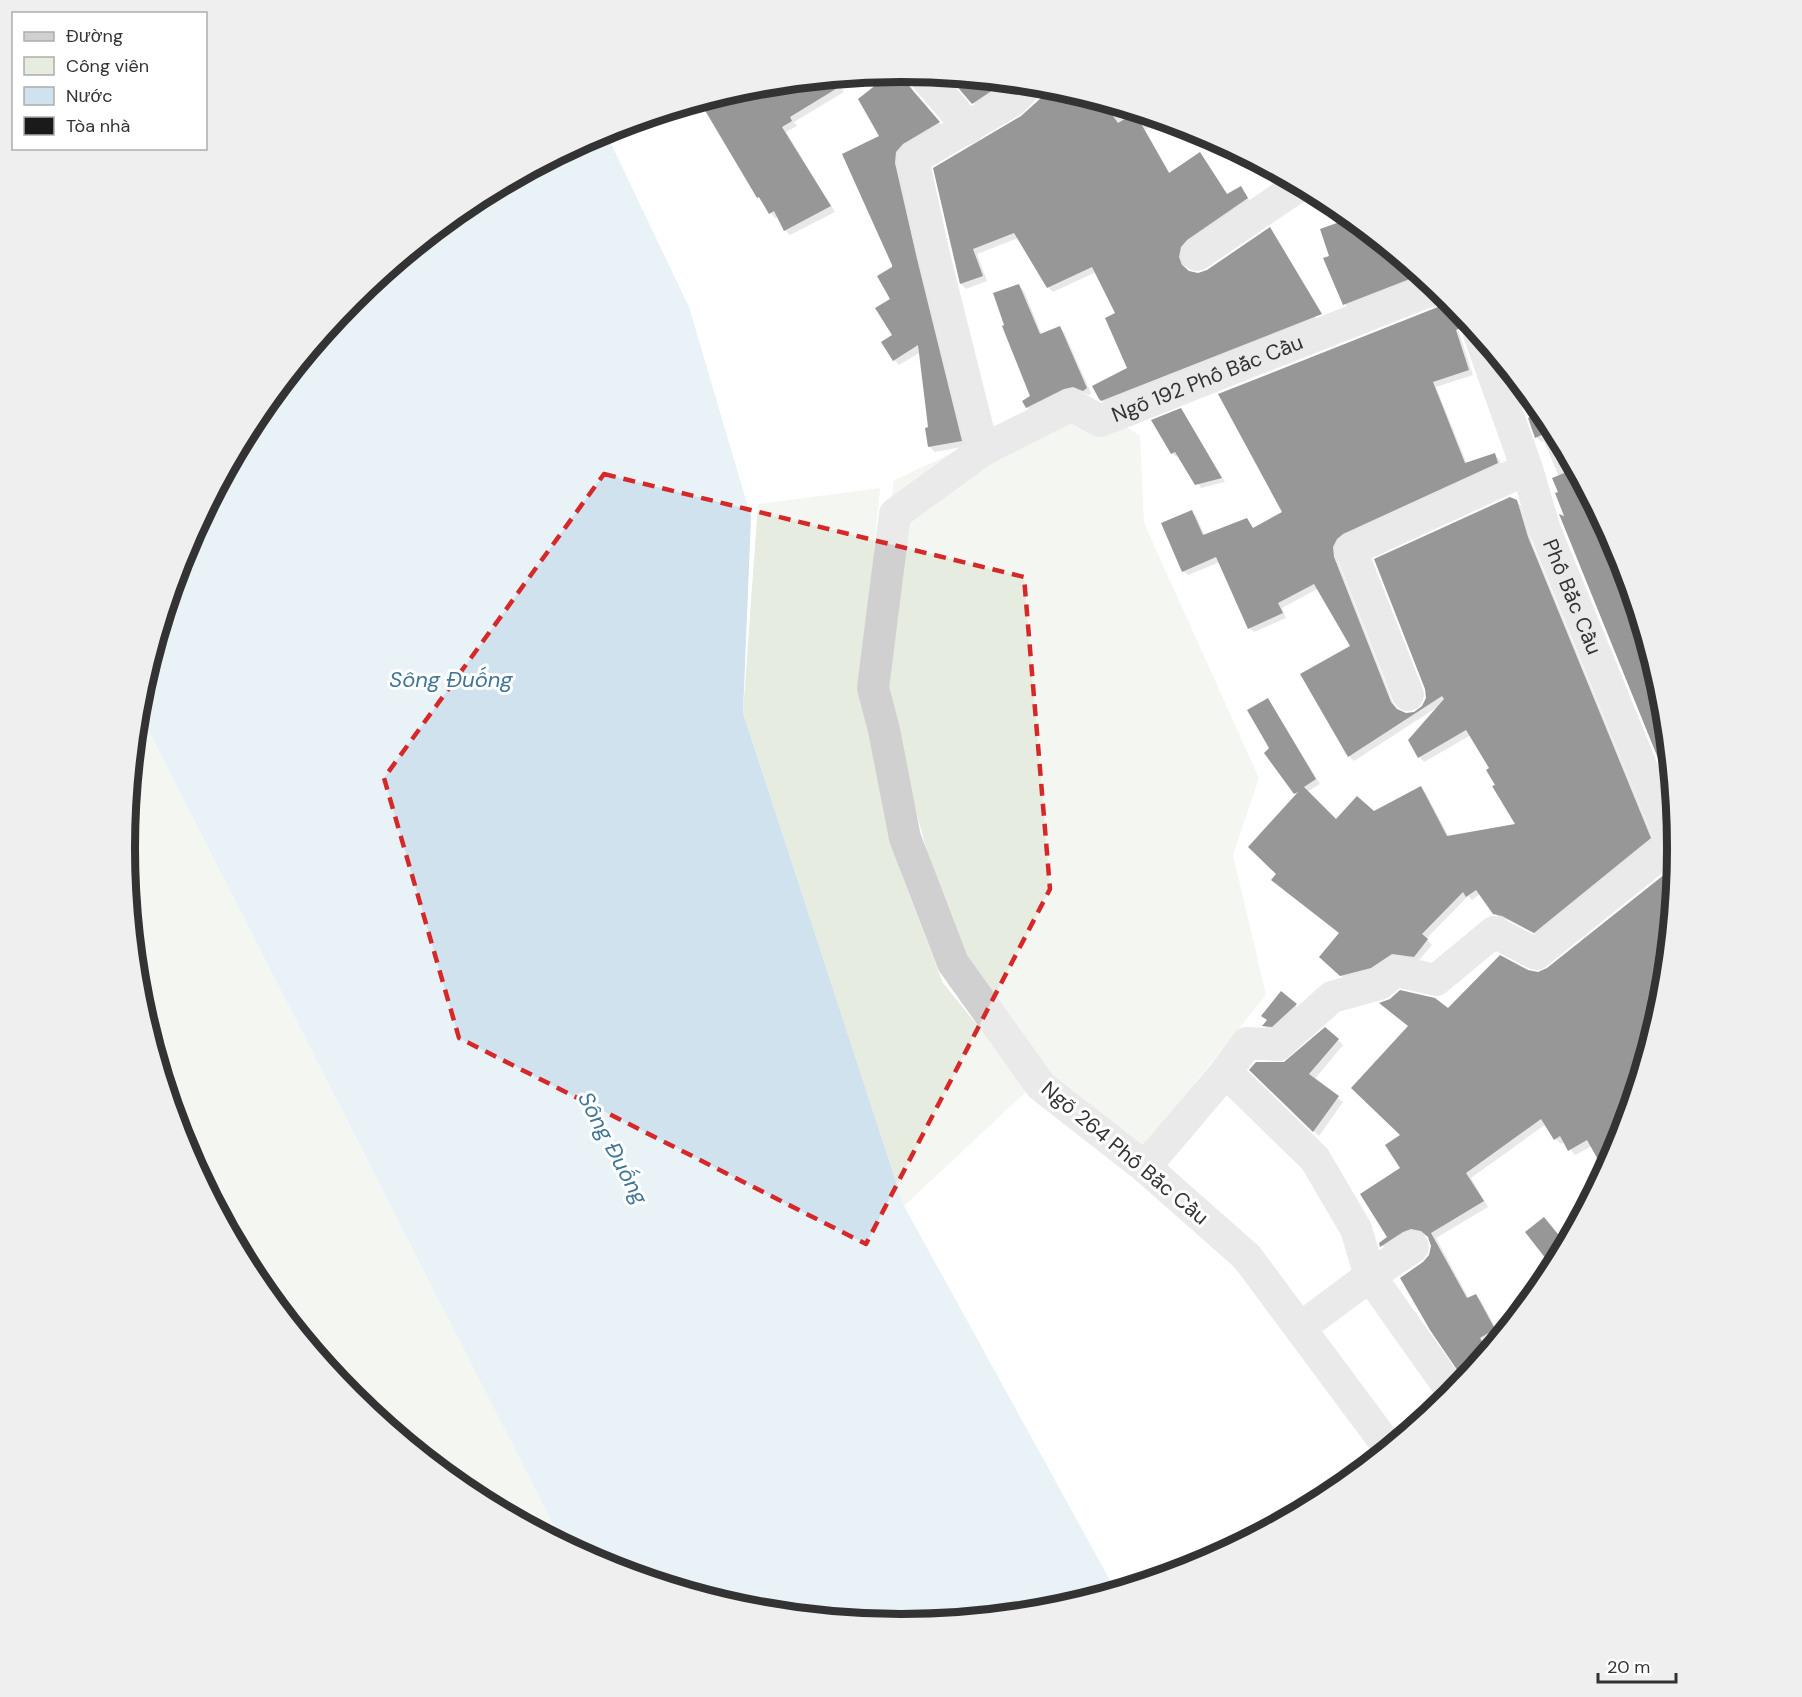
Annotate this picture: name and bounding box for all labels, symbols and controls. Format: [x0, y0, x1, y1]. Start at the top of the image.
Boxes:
legend [12, 12, 207, 150]
text: Đường [66, 24, 123, 48]
text: Công viên [66, 54, 149, 78]
text: Nước [66, 84, 113, 108]
text: Tòa nhà [66, 114, 130, 138]
street label: Ngõ 192 Phố Bắc Cầu [1108, 328, 1307, 429]
street label: Phố Bắc Cầu [1536, 535, 1608, 659]
water label: Sông Đuống [389, 665, 513, 694]
street label: Ngõ 264 Phố Bắc Cầu [1036, 1075, 1214, 1231]
water label: Sông Đuống [571, 1087, 655, 1210]
scale bar [1598, 1646, 1676, 1684]
text: 20 m [1607, 1655, 1650, 1679]

